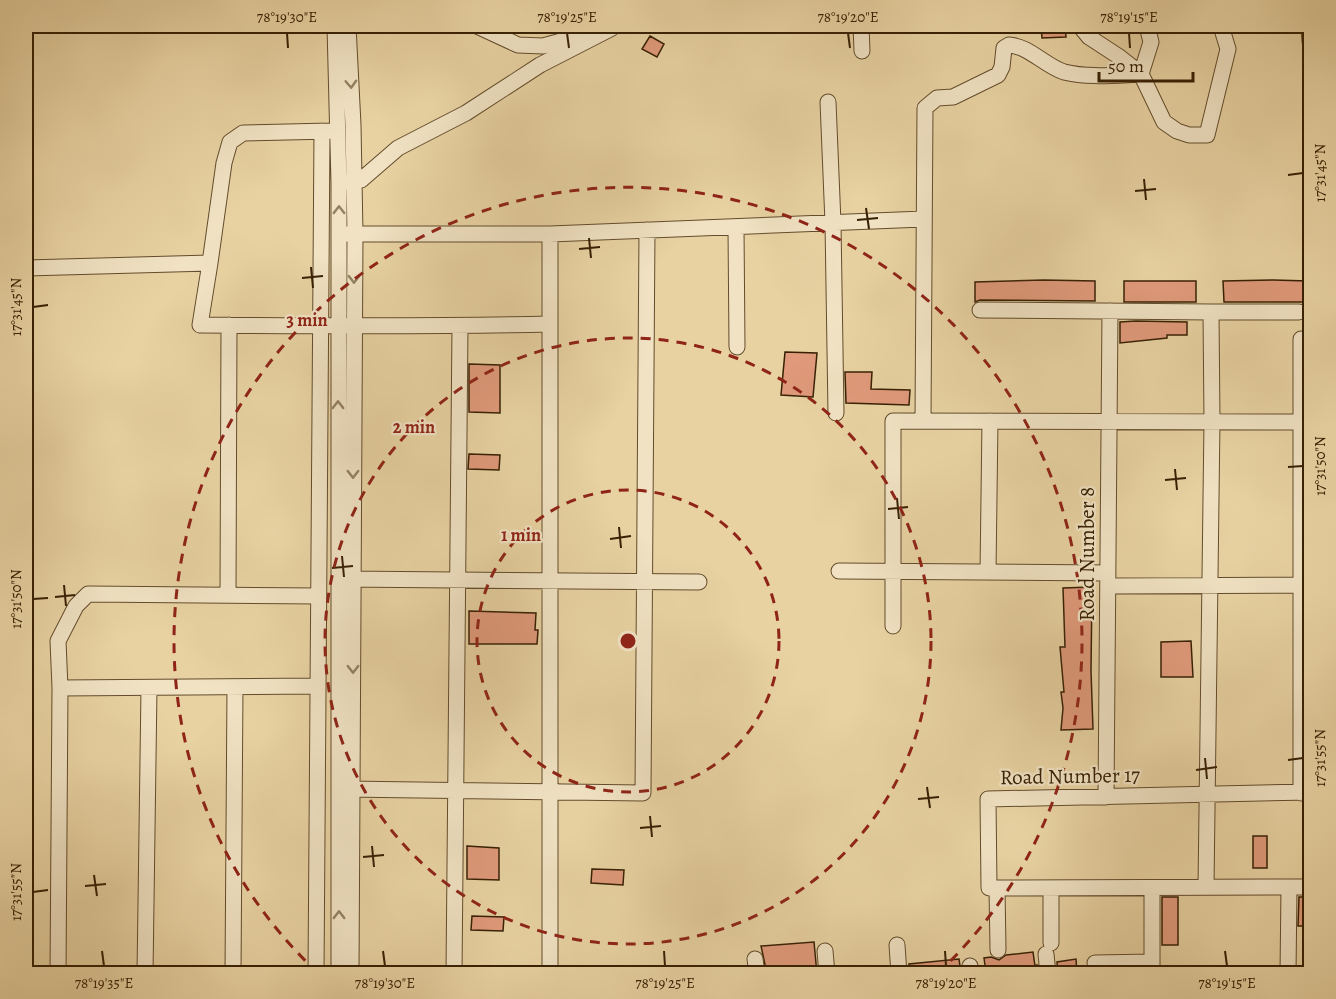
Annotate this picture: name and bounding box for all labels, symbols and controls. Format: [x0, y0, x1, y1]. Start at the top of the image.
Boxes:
text: 78°19'30"E [257, 7, 317, 27]
text: 78°19'25"E [537, 7, 597, 27]
text: 78°19'20"E [817, 7, 879, 27]
text: 78°19'15"E [1100, 7, 1158, 27]
scale bar [1099, 45, 1194, 83]
text: 50 m [1108, 54, 1144, 78]
one-way arrow [344, 79, 357, 88]
text: 17°31'45"N [1310, 144, 1330, 202]
one-way arrow [333, 206, 345, 215]
one-way arrow [348, 274, 360, 283]
text: 17°31'45"N [6, 278, 26, 336]
text: 3 min [286, 308, 328, 332]
one-way arrow [332, 401, 344, 410]
text: 2 min [393, 415, 435, 439]
text: 17°31'50"N [1310, 436, 1330, 496]
one-way arrow [347, 469, 359, 478]
street label: Road Number 8 [1073, 487, 1101, 621]
text: 1 min [501, 523, 541, 547]
text: 17°31'50"N [6, 569, 26, 629]
centre of rings [618, 631, 638, 651]
one-way arrow [347, 664, 359, 673]
text: 17°31'55"N [1310, 729, 1330, 787]
street label: Road Number 17 [1000, 761, 1140, 791]
text: 17°31'55"N [6, 863, 26, 921]
one-way arrow [333, 911, 345, 920]
text: 78°19'35"E [75, 973, 133, 993]
text: 78°19'30"E [355, 973, 415, 993]
text: 78°19'25"E [635, 973, 695, 993]
text: 78°19'20"E [915, 973, 977, 993]
text: 78°19'15"E [1198, 973, 1256, 993]

